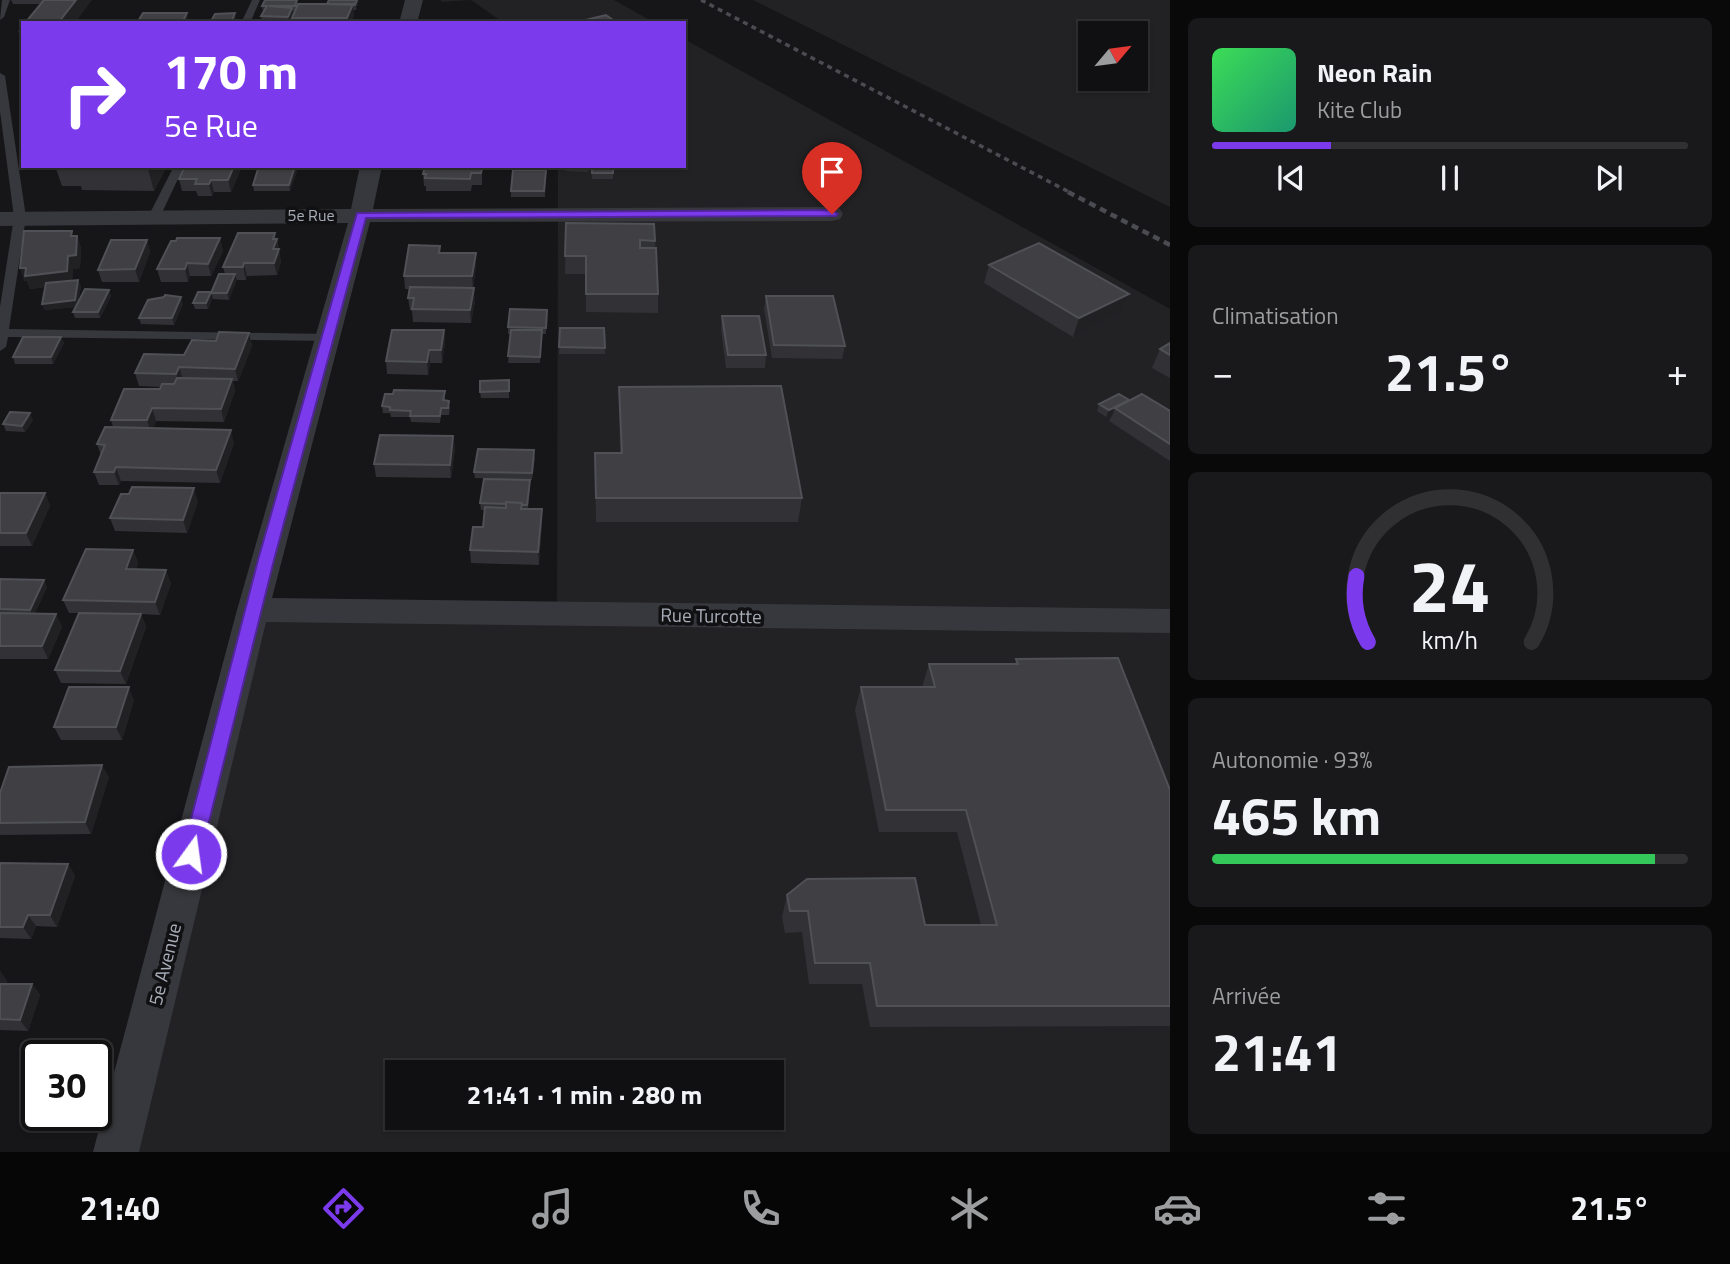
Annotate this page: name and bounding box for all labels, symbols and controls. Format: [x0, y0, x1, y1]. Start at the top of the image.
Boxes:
north arrow [1078, 21, 1148, 91]
map controls [1078, 21, 1148, 91]
text: 170 m [164, 33, 298, 108]
icon: right [49, 49, 140, 140]
text: Neon Rain [1317, 53, 1432, 92]
text: Kite Club [1317, 92, 1402, 127]
text: 5e Rue [164, 101, 258, 149]
pin [802, 142, 862, 214]
icon: arrive [813, 153, 851, 191]
icon: previous [1272, 159, 1310, 197]
icon: pause [1431, 159, 1469, 197]
icon: next [1590, 159, 1628, 197]
street label: 5e Rue [288, 203, 334, 227]
text: Climatisation [1212, 298, 1339, 333]
text: 21.5° [1385, 332, 1515, 411]
text: − [1212, 343, 1233, 401]
text: + [1667, 343, 1688, 401]
text: 24 [1409, 530, 1491, 640]
street label: Rue Turcotte [660, 600, 762, 630]
text: km/h [1422, 621, 1478, 659]
text: Autonomie · 93% [1212, 742, 1372, 777]
text: 465 km [1212, 776, 1381, 855]
position arrow [154, 817, 228, 891]
street label: 5e Avenue [140, 920, 188, 1008]
text: Arrivée [1212, 978, 1281, 1013]
text: 21:41 [1212, 1012, 1342, 1091]
speed limit sign: 30 [21, 1040, 112, 1131]
text: 21:41 · 1 min · 280 m [467, 1075, 702, 1114]
text: 21:40 [80, 1184, 160, 1232]
icon: directions [319, 1184, 368, 1233]
icon: music [528, 1184, 577, 1233]
icon: phone [736, 1184, 785, 1233]
icon: climate [945, 1184, 994, 1233]
icon: car [1153, 1184, 1202, 1233]
icon: filters [1362, 1184, 1411, 1233]
text: 21.5° [1570, 1184, 1650, 1232]

